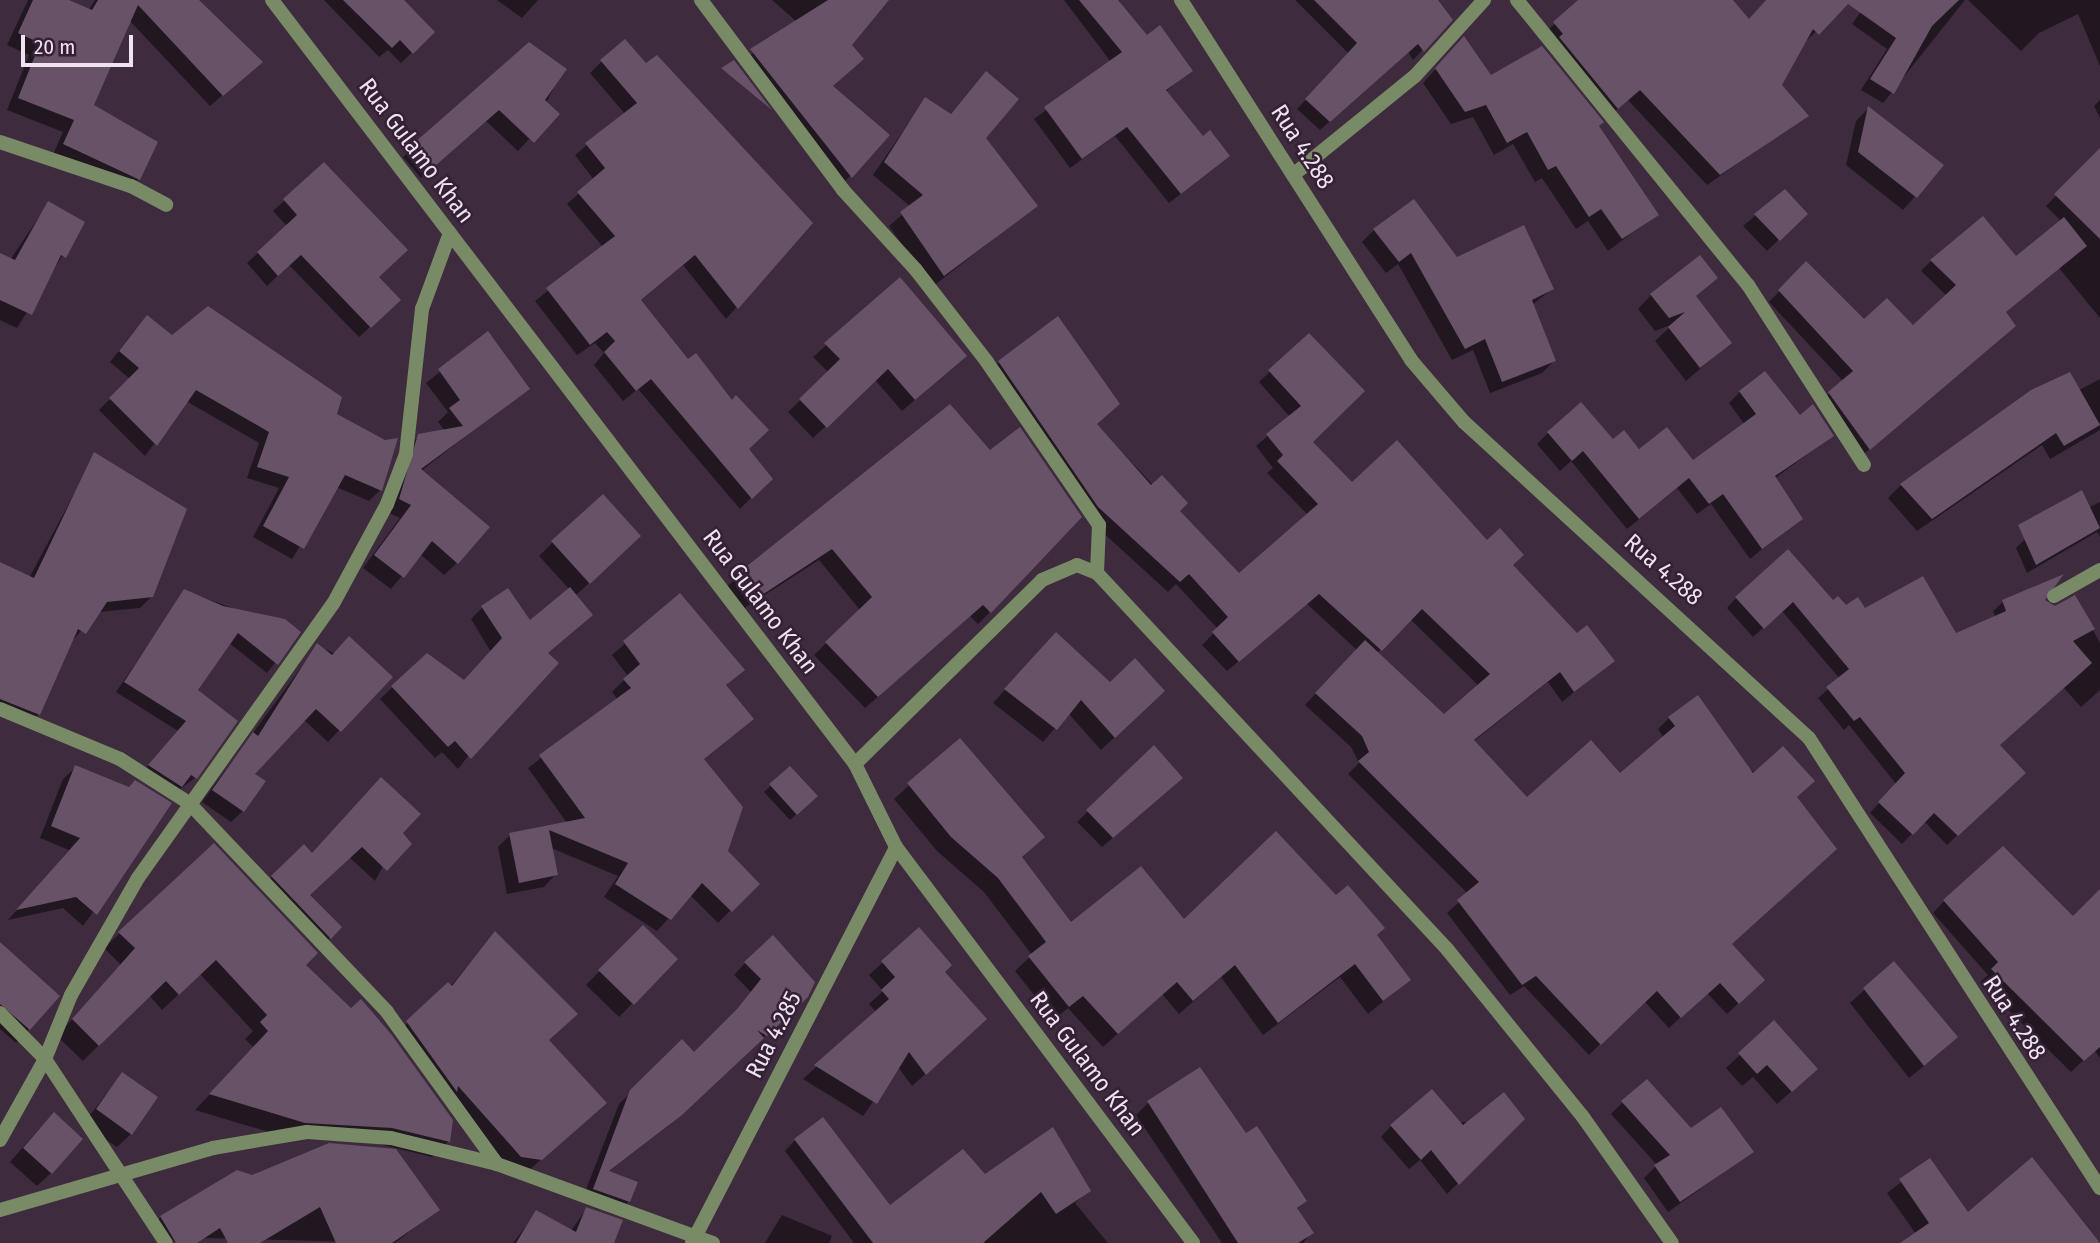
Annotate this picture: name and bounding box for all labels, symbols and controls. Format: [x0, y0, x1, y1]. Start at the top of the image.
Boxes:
scale bar [24, 21, 136, 65]
text: 20 m [34, 34, 75, 60]
street label: Rua Gulamo Khan [352, 73, 480, 229]
street label: Rua 4.288 [1264, 100, 1340, 194]
street label: Rua Gulamo Khan [696, 524, 824, 680]
street label: Rua 4.288 [1618, 528, 1708, 612]
street label: Rua 4.288 [1976, 971, 2052, 1065]
street label: Rua Gulamo Khan [1023, 986, 1151, 1142]
street label: Rua 4.285 [740, 987, 808, 1083]

